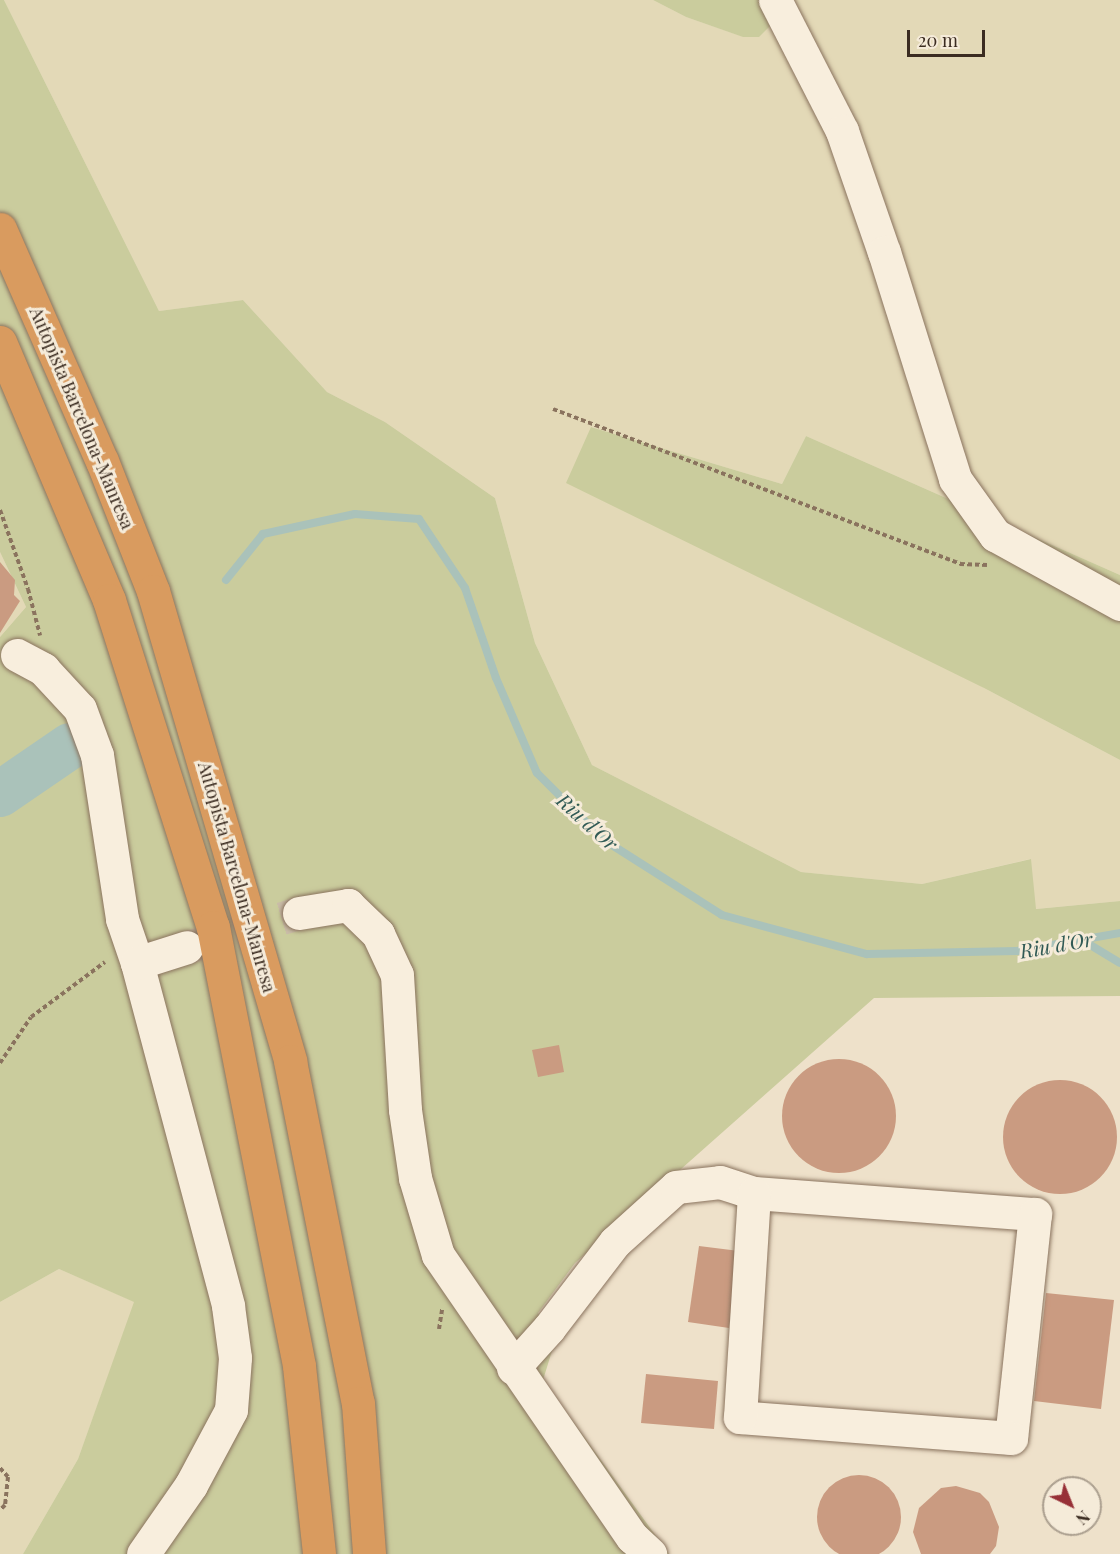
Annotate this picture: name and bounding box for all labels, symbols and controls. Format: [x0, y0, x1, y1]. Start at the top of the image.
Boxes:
scale bar [910, 18, 988, 56]
text: 20 m [918, 28, 958, 52]
street label: Autopista Barcelona-Manresa [25, 304, 139, 532]
street label: Autopista Barcelona-Manresa [194, 759, 280, 995]
water label: Riu d'Or [553, 788, 623, 854]
water label: Riu d'Or [1018, 926, 1094, 962]
north arrow [1042, 1476, 1102, 1536]
text: N [1072, 1506, 1095, 1530]

